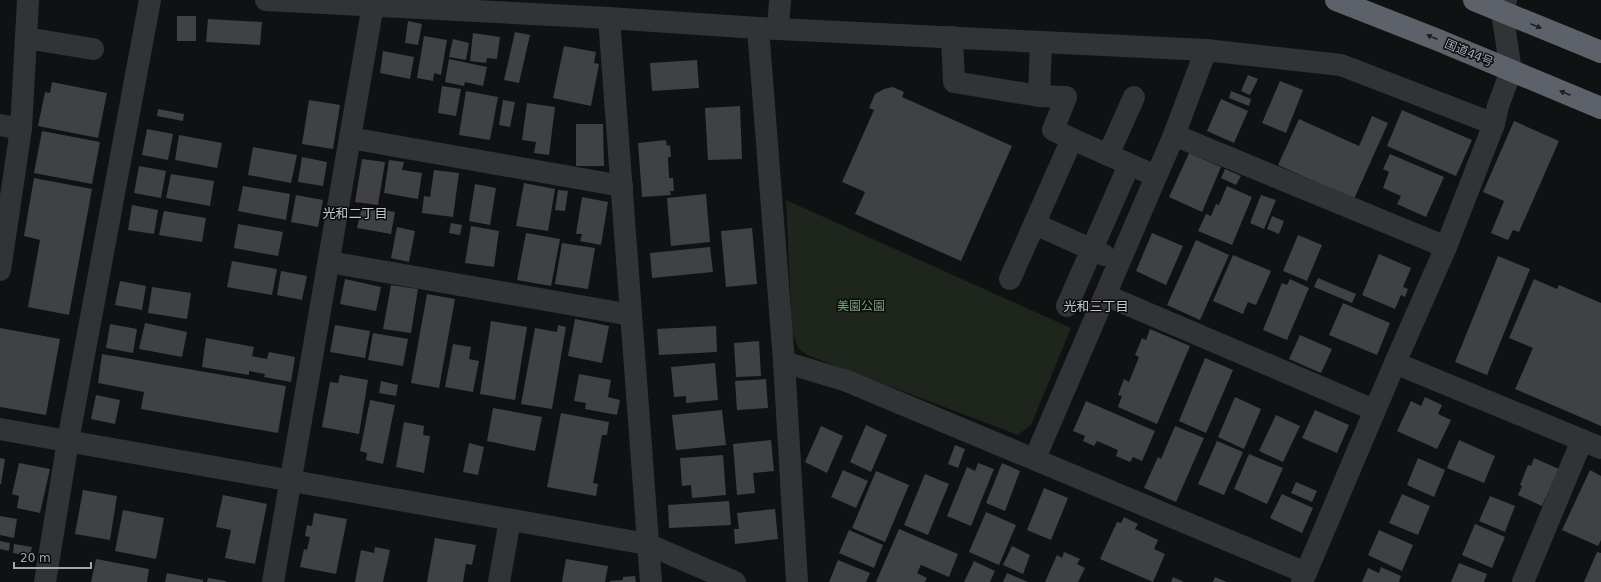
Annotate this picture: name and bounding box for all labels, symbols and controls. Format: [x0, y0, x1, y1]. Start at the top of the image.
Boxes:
one-way arrow [1531, 23, 1543, 29]
one-way arrow [1426, 34, 1438, 40]
street label: 国道44号 [1443, 37, 1495, 69]
one-way arrow [1559, 90, 1571, 96]
district label: 光和二丁目 [322, 206, 388, 221]
park label: 美園公園 [837, 299, 885, 313]
district label: 光和三丁目 [1063, 299, 1129, 314]
scale bar [14, 544, 91, 570]
text: 20 m [20, 551, 51, 565]

